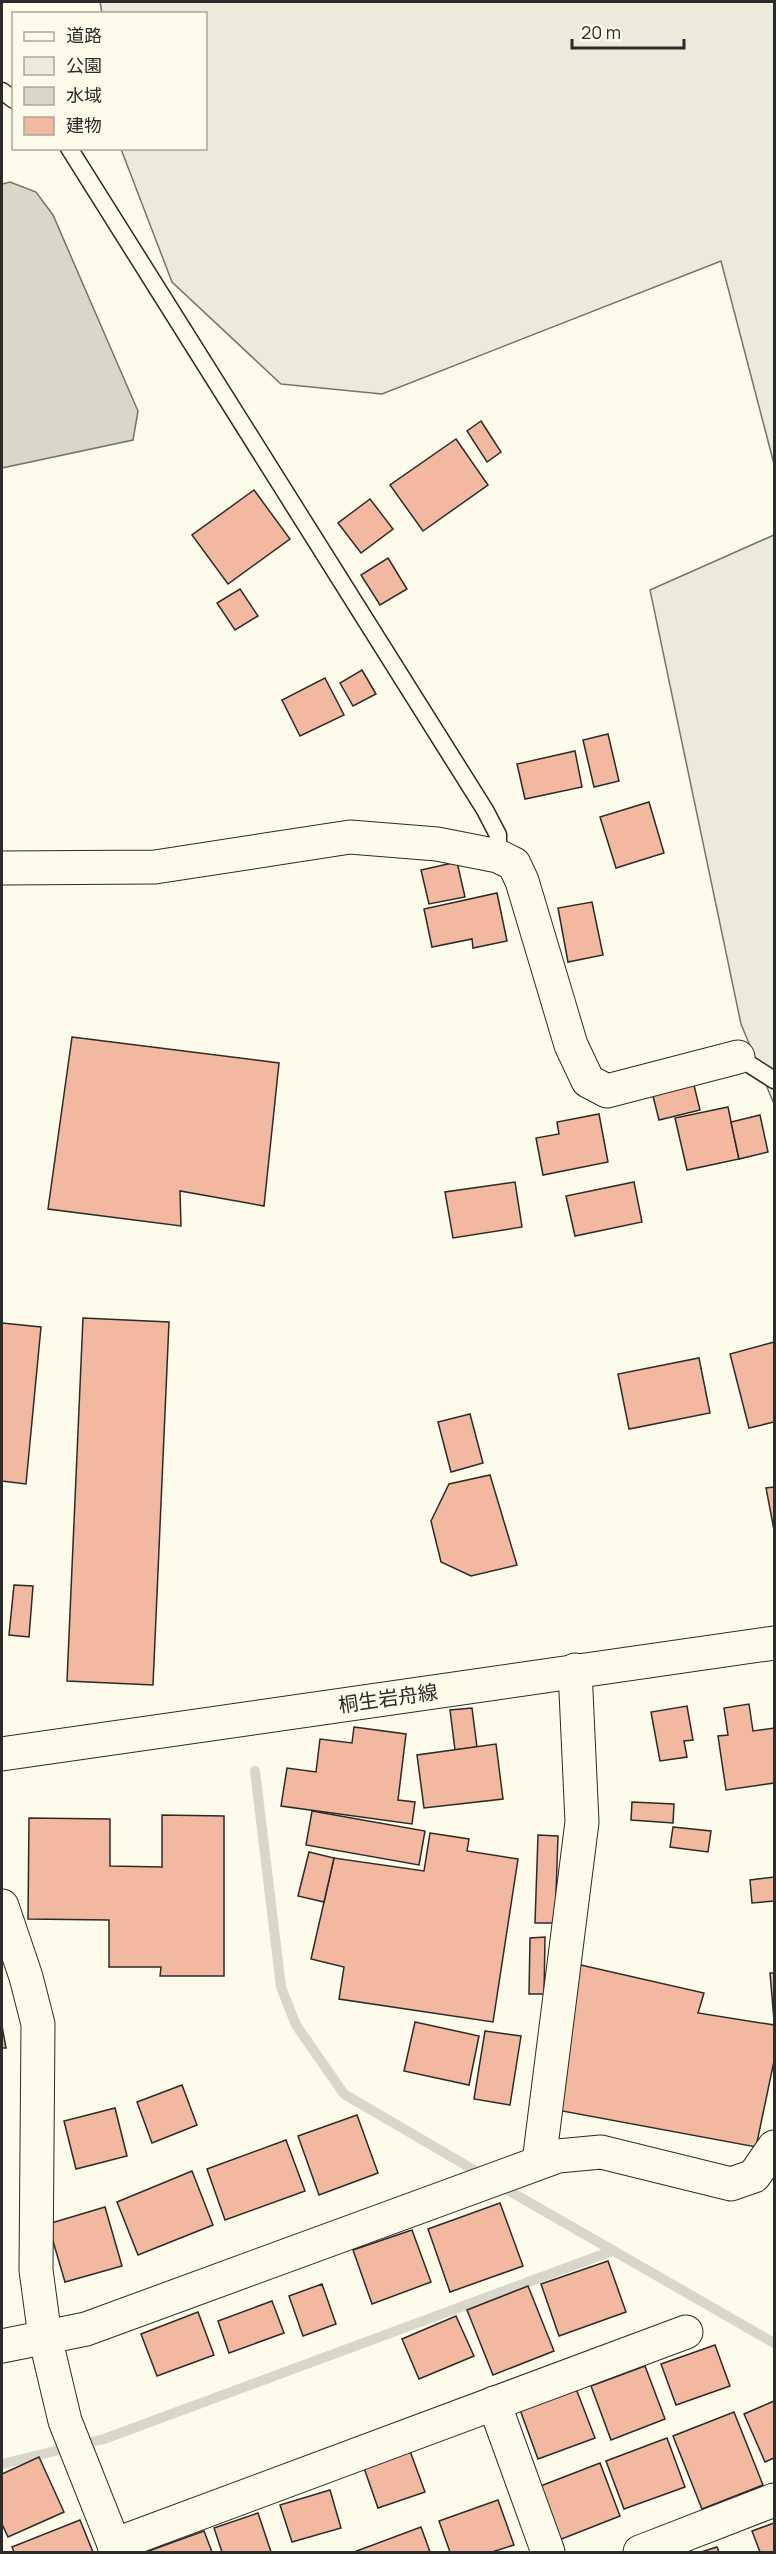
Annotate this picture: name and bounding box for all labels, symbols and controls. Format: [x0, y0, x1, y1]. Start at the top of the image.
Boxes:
legend [12, 12, 207, 150]
scale bar [572, 12, 684, 50]
text: 20 m [581, 20, 621, 44]
text: 道路 [66, 23, 102, 47]
text: 公園 [66, 53, 102, 77]
text: 水域 [66, 83, 102, 107]
text: 建物 [66, 113, 102, 137]
street label: 桐生岩舟線 [337, 1678, 439, 1718]

